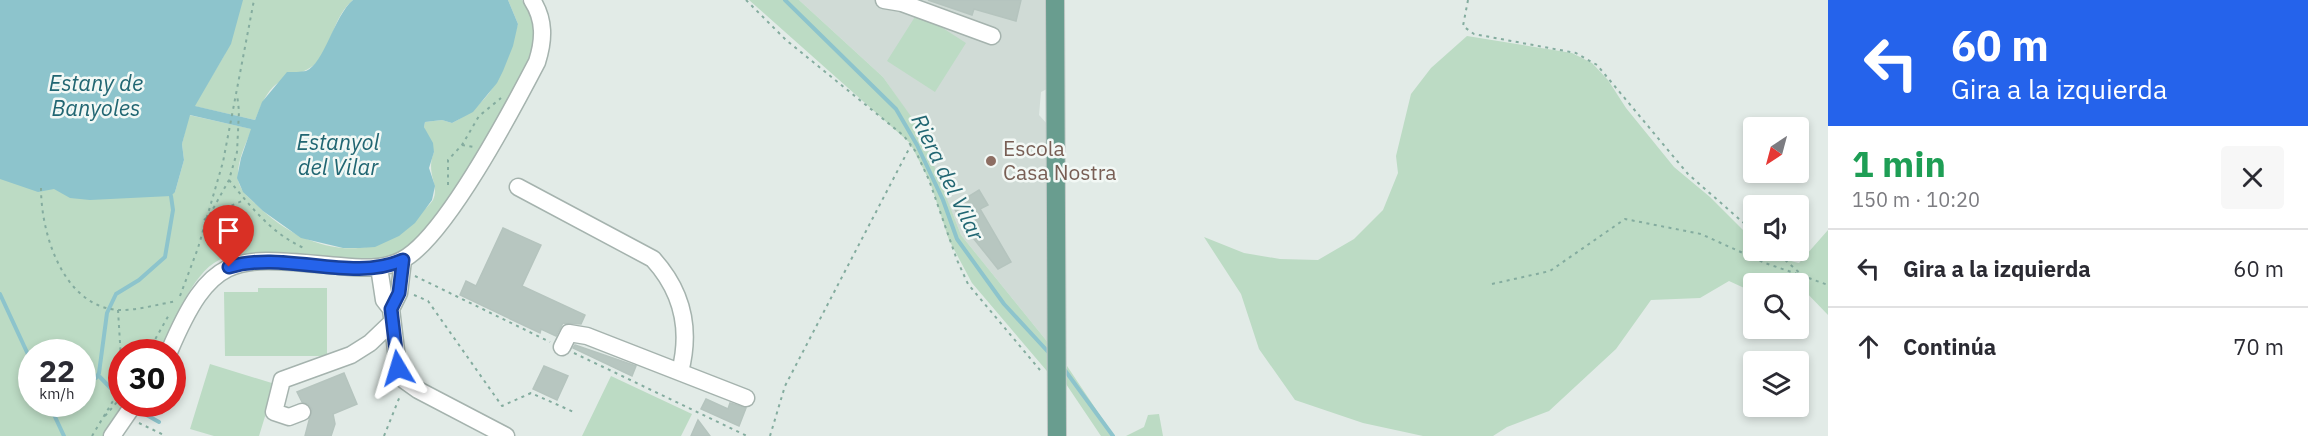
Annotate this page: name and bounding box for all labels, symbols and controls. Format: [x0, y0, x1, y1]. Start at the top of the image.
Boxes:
text: 60 m [1951, 18, 2049, 73]
icon: left [1852, 24, 1930, 102]
water label: Estany de Banyoles [49, 68, 143, 122]
text: Gira a la izquierda [1951, 71, 2167, 106]
water label: Riera del Vilar [905, 109, 992, 246]
north arrow [1743, 117, 1809, 183]
map controls [1743, 117, 1809, 417]
water label: Estanyol del Vilar [297, 127, 380, 181]
place label: Escola Casa Nostra [1003, 134, 1117, 186]
text: 1 min [1852, 140, 1946, 187]
button: close [2221, 146, 2284, 209]
marker: Escola Casa Nostra [984, 154, 998, 168]
text: 150 m · 10:20 [1852, 186, 1980, 213]
button: sound [1743, 195, 1809, 261]
pin [203, 205, 254, 267]
icon: arrive [212, 214, 245, 247]
icon: left [1852, 252, 1885, 285]
text: Gira a la izquierda [1903, 254, 2091, 283]
text: 60 m [2233, 254, 2284, 283]
button: search [1743, 273, 1809, 339]
icon: ahead [1852, 330, 1885, 363]
text: Continúa [1903, 332, 1996, 361]
text: 70 m [2233, 332, 2284, 361]
position arrow [366, 336, 430, 400]
speed limit sign: 30 [108, 339, 186, 417]
text: 22 [39, 351, 75, 390]
button: layers [1743, 351, 1809, 417]
text: km/h [39, 384, 75, 403]

